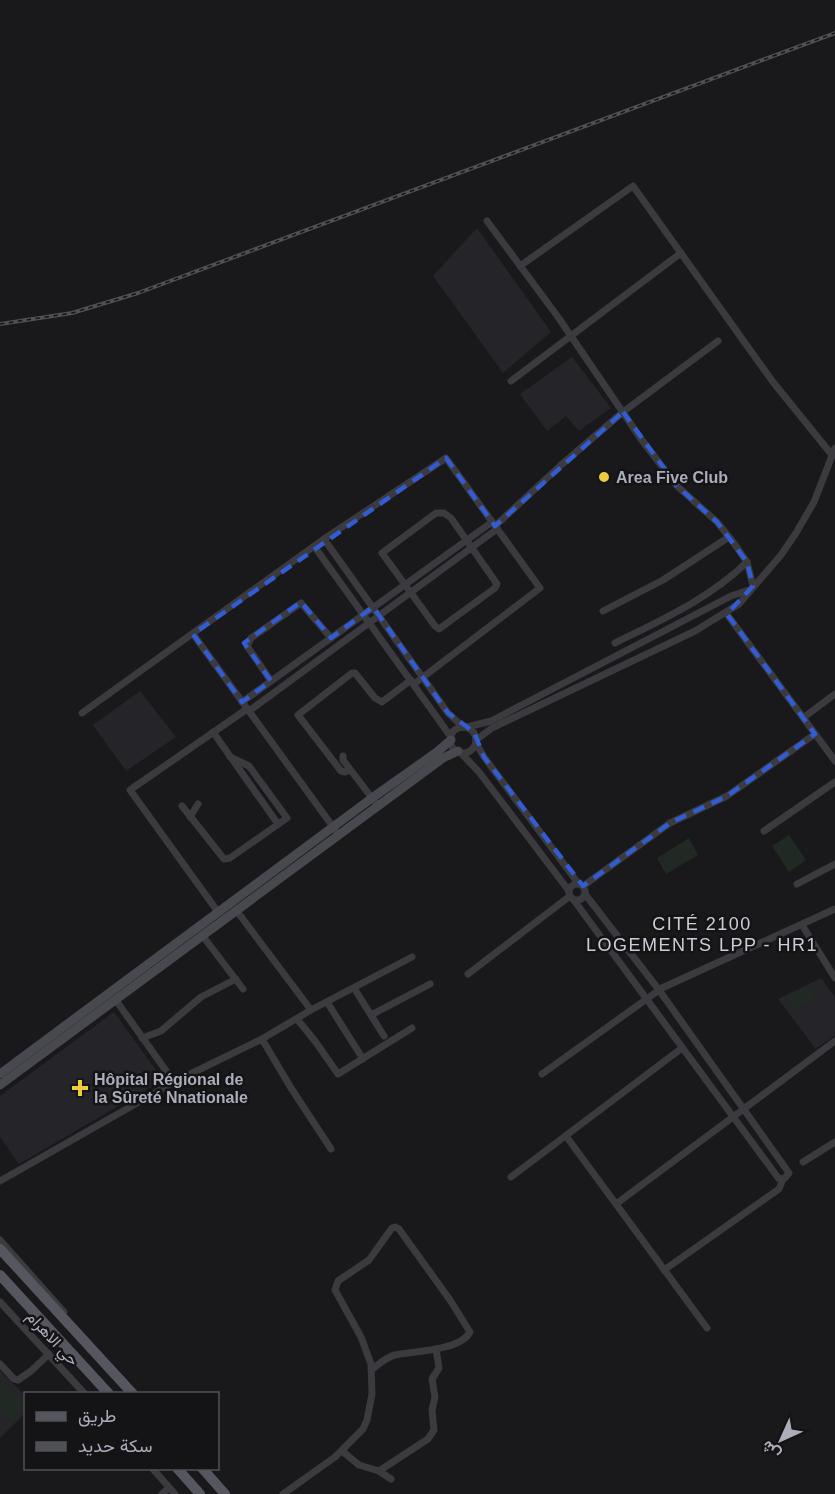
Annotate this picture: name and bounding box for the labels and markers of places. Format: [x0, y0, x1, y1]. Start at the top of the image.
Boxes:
place label: Area Five Club [616, 469, 728, 486]
marker: Area Five Club [597, 470, 611, 484]
place label: Hôpital Régional de la Sûreté Nnationale [94, 1071, 248, 1106]
marker: Hôpital Régional de la Sûreté Nnationale [71, 1079, 89, 1097]

